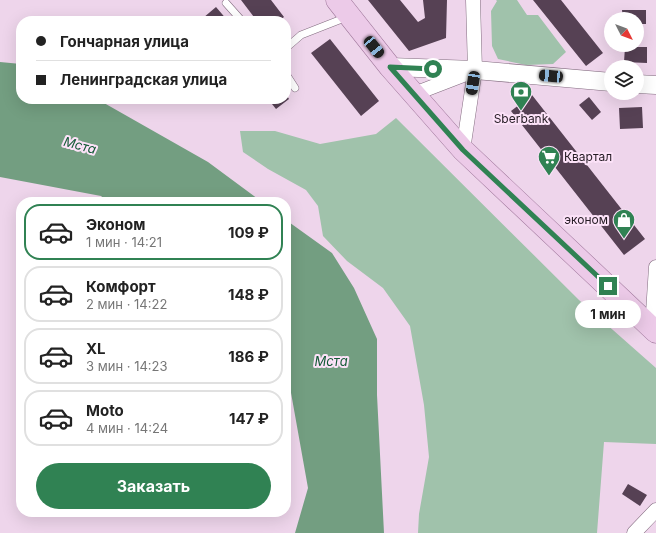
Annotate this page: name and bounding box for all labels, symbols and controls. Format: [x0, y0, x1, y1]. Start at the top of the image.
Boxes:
north arrow [604, 12, 644, 52]
map controls [604, 12, 644, 100]
text: Гончарная улица [60, 32, 189, 51]
car [362, 34, 386, 60]
route start [424, 60, 442, 78]
button: layers [604, 60, 644, 100]
car [539, 69, 563, 83]
text: Ленинградская улица [60, 70, 227, 89]
car [465, 70, 481, 96]
bank icon: Sberbank [508, 79, 534, 112]
place label: Sberbank [494, 111, 549, 126]
water label: Мста [62, 133, 98, 157]
supermarket icon: Квартал [536, 144, 562, 177]
place label: Квартал [564, 149, 612, 164]
shop icon: эконом [611, 207, 637, 240]
place label: эконом [564, 212, 608, 227]
icon: car [38, 214, 74, 250]
text: Эконом [86, 215, 145, 234]
text: 109 ₽ [228, 223, 269, 242]
text: 1 мин · 14:21 [86, 234, 162, 250]
icon: car [38, 276, 74, 312]
text: Комфорт [86, 277, 156, 296]
route end [599, 277, 617, 295]
text: 148 ₽ [228, 285, 269, 304]
text: 2 мин · 14:22 [86, 296, 167, 312]
callout: 1 мин [575, 300, 641, 328]
text: 1 мин [590, 306, 626, 322]
icon: car [38, 338, 74, 374]
text: XL [86, 339, 106, 358]
text: 186 ₽ [228, 347, 269, 366]
water label: Мста [314, 353, 348, 369]
text: 3 мин · 14:23 [86, 358, 168, 374]
icon: car [38, 400, 74, 436]
text: Moto [86, 401, 124, 420]
text: 147 ₽ [229, 409, 269, 428]
text: 4 мин · 14:24 [86, 420, 168, 436]
button: Заказать [36, 463, 271, 509]

